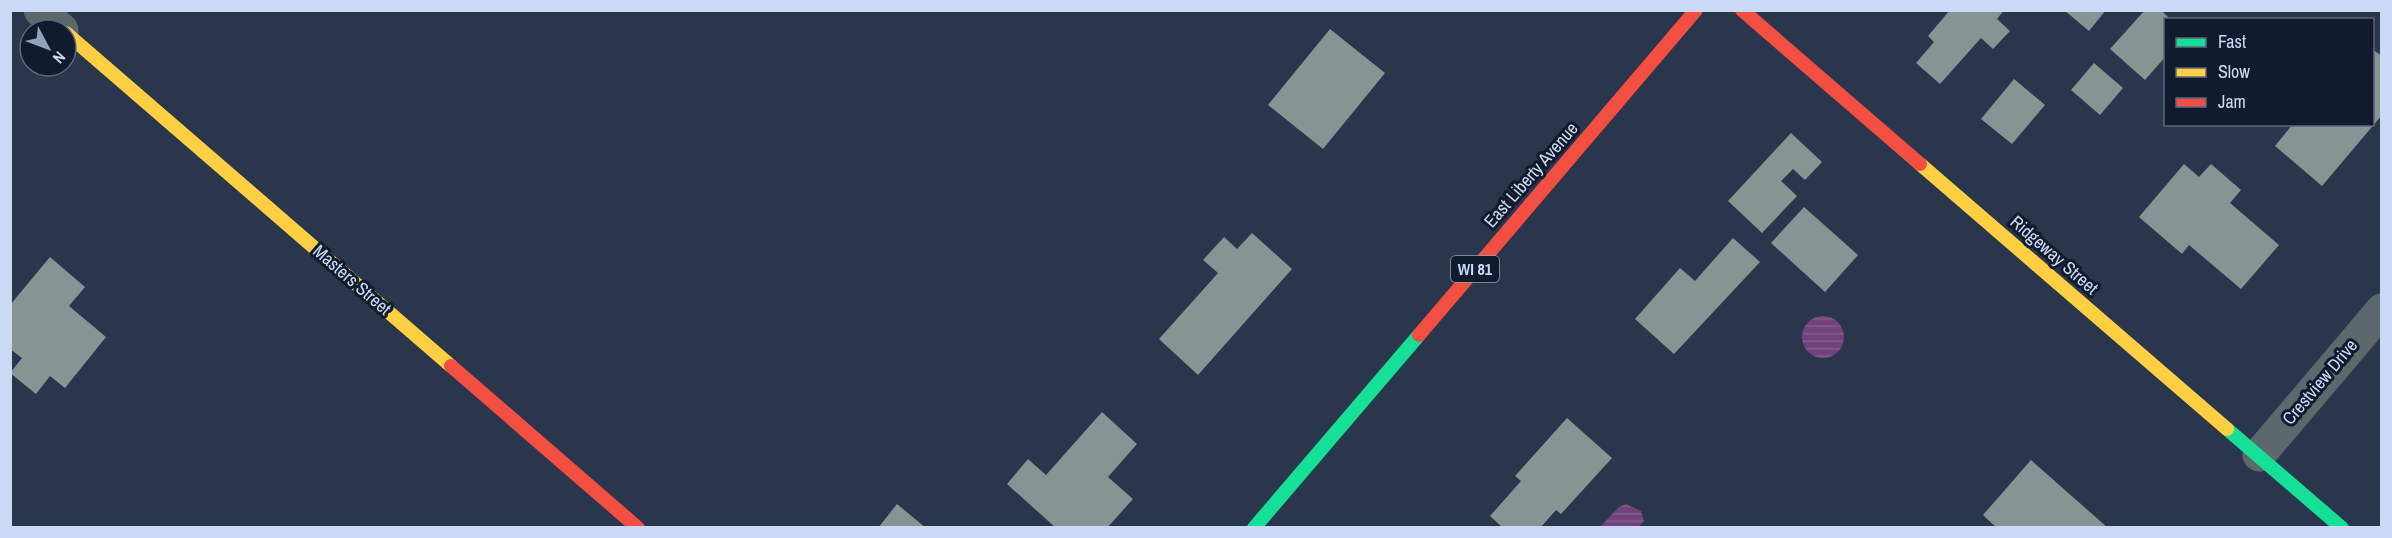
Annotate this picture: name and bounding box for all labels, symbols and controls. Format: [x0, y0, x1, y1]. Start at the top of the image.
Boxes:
north arrow [18, 18, 78, 78]
legend [2164, 18, 2374, 126]
text: Fast [2218, 29, 2246, 54]
text: N [48, 47, 71, 69]
text: Slow [2218, 59, 2250, 84]
text: Jam [2218, 89, 2246, 114]
street label: East Liberty Avenue [1478, 117, 1583, 233]
street label: Ridgeway Street [2005, 209, 2104, 300]
street label: Masters Street [308, 239, 397, 321]
road number: WI 81 [1451, 256, 1499, 282]
street label: Crestview Drive [2276, 333, 2363, 430]

